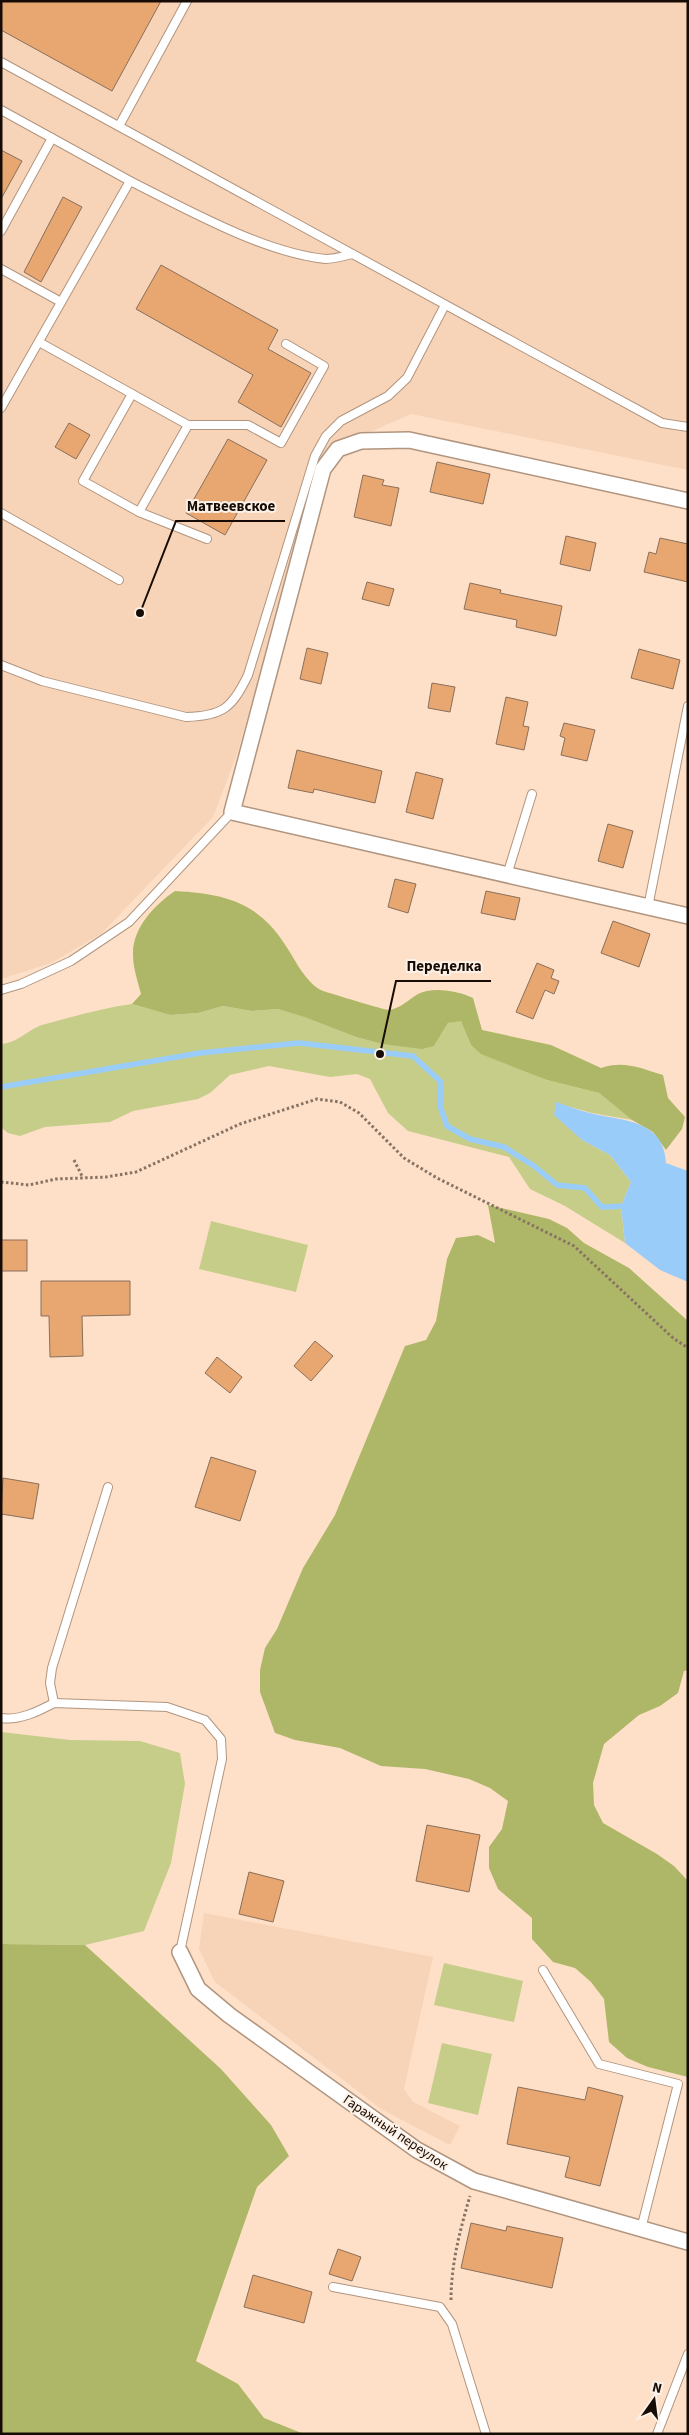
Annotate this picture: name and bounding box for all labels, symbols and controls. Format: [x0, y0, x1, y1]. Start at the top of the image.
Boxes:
callout: Матвеевское [176, 491, 285, 521]
text: Матвеевское [187, 496, 276, 517]
callout: Переделка [396, 951, 491, 981]
text: Переделка [406, 956, 482, 977]
street label: Гаражный переулок [339, 2090, 452, 2176]
north arrow [629, 2375, 679, 2425]
text: N [650, 2378, 664, 2399]

